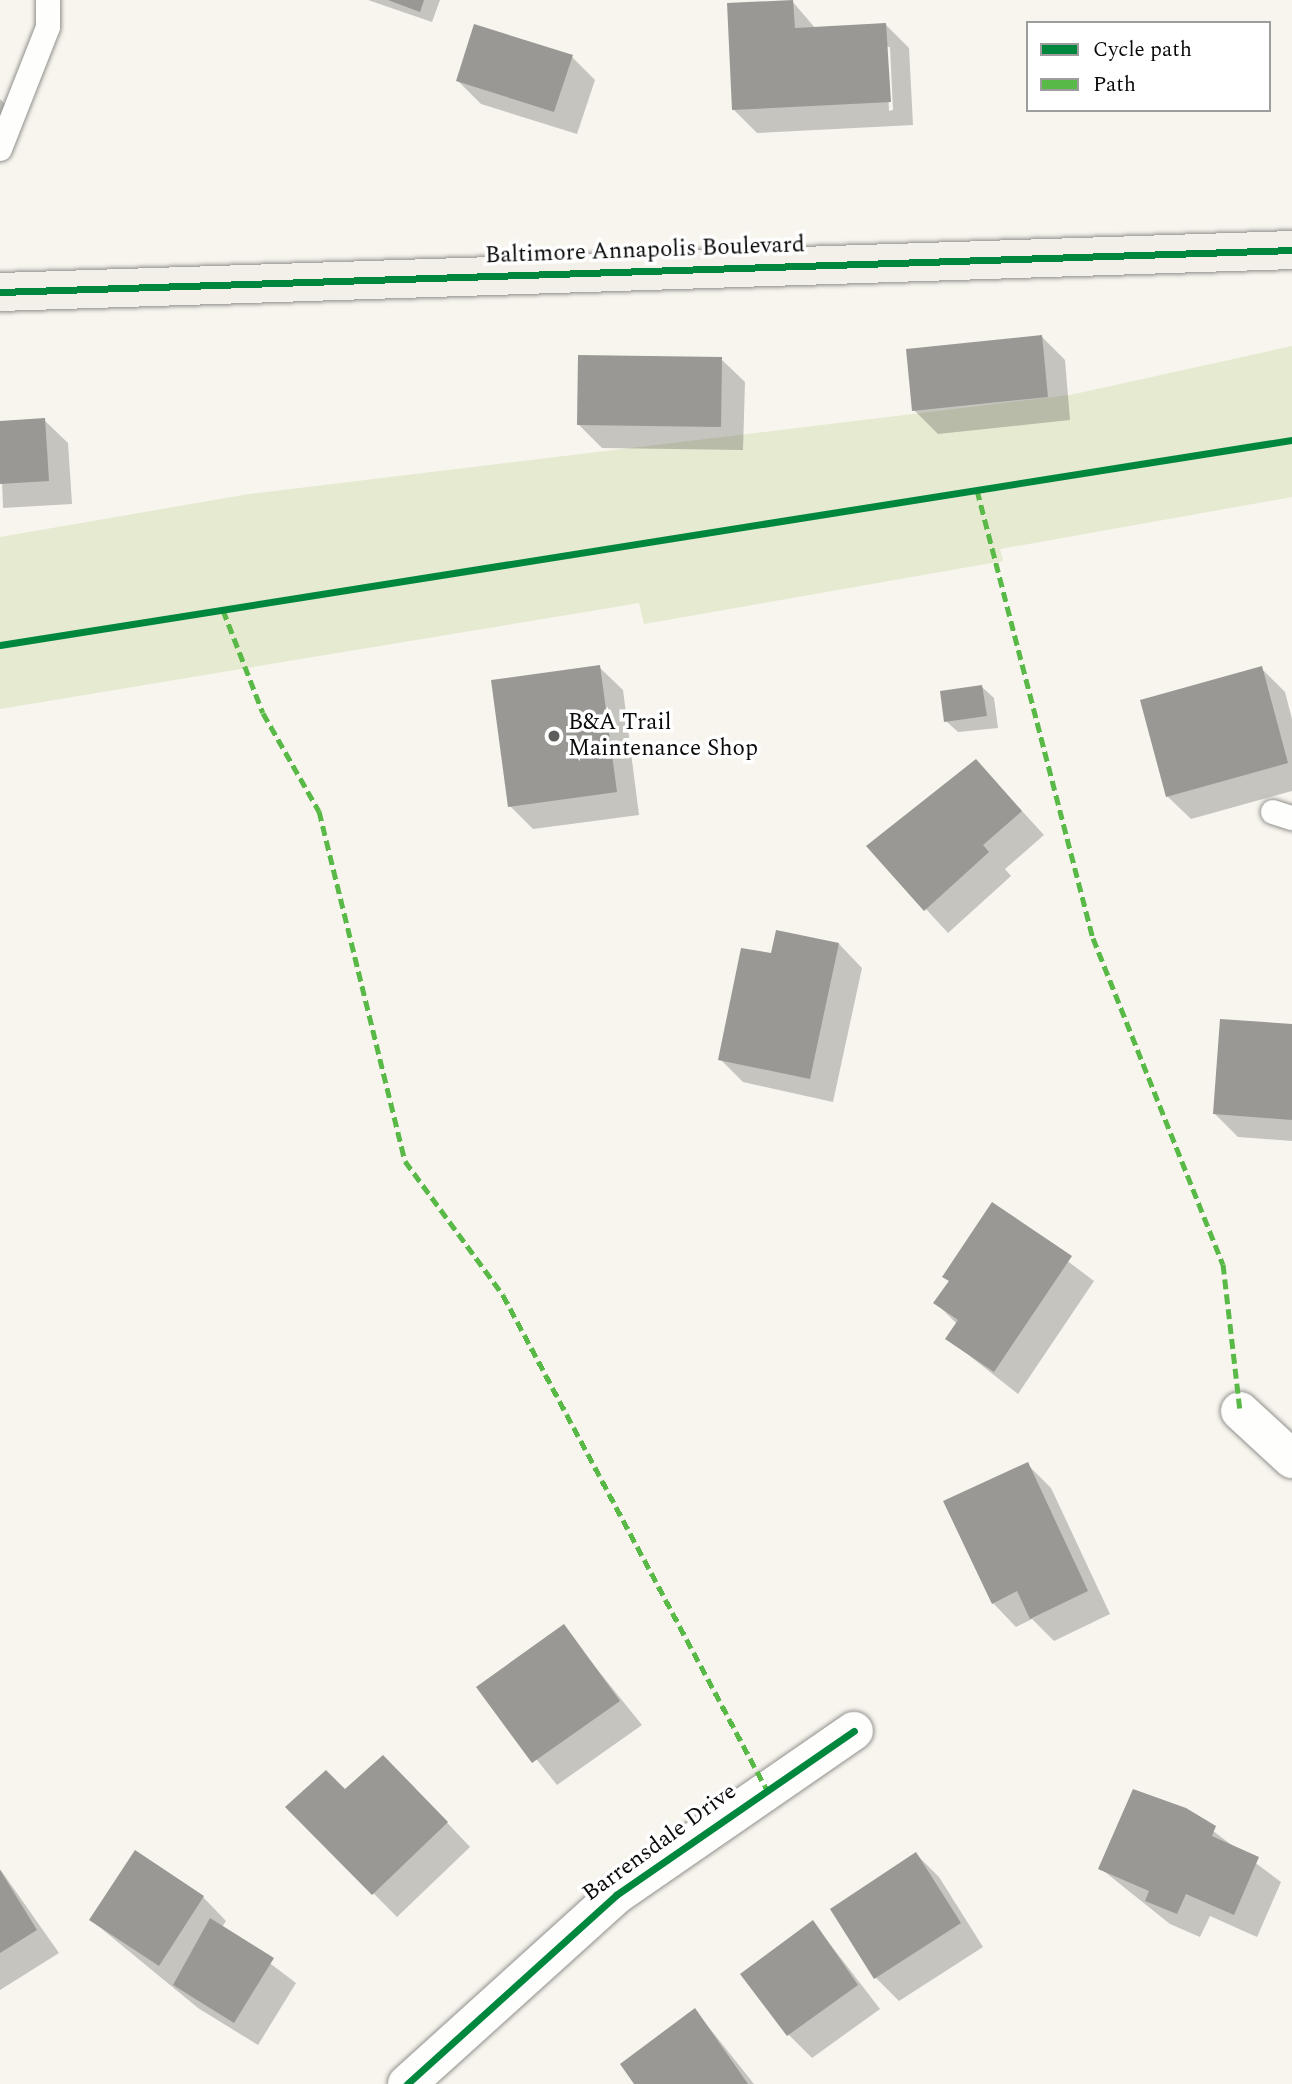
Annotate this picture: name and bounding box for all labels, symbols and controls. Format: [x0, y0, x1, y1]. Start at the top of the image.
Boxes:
legend [1026, 21, 1271, 112]
text: Cycle path [1093, 34, 1192, 66]
text: Path [1093, 69, 1136, 101]
street label: Baltimore Annapolis Boulevard [485, 232, 805, 270]
place label: B&A Trail Maintenance Shop [568, 709, 758, 763]
marker: B&A Trail Maintenance Shop [546, 728, 562, 744]
street label: Barrensdale Drive [578, 1778, 742, 1908]

